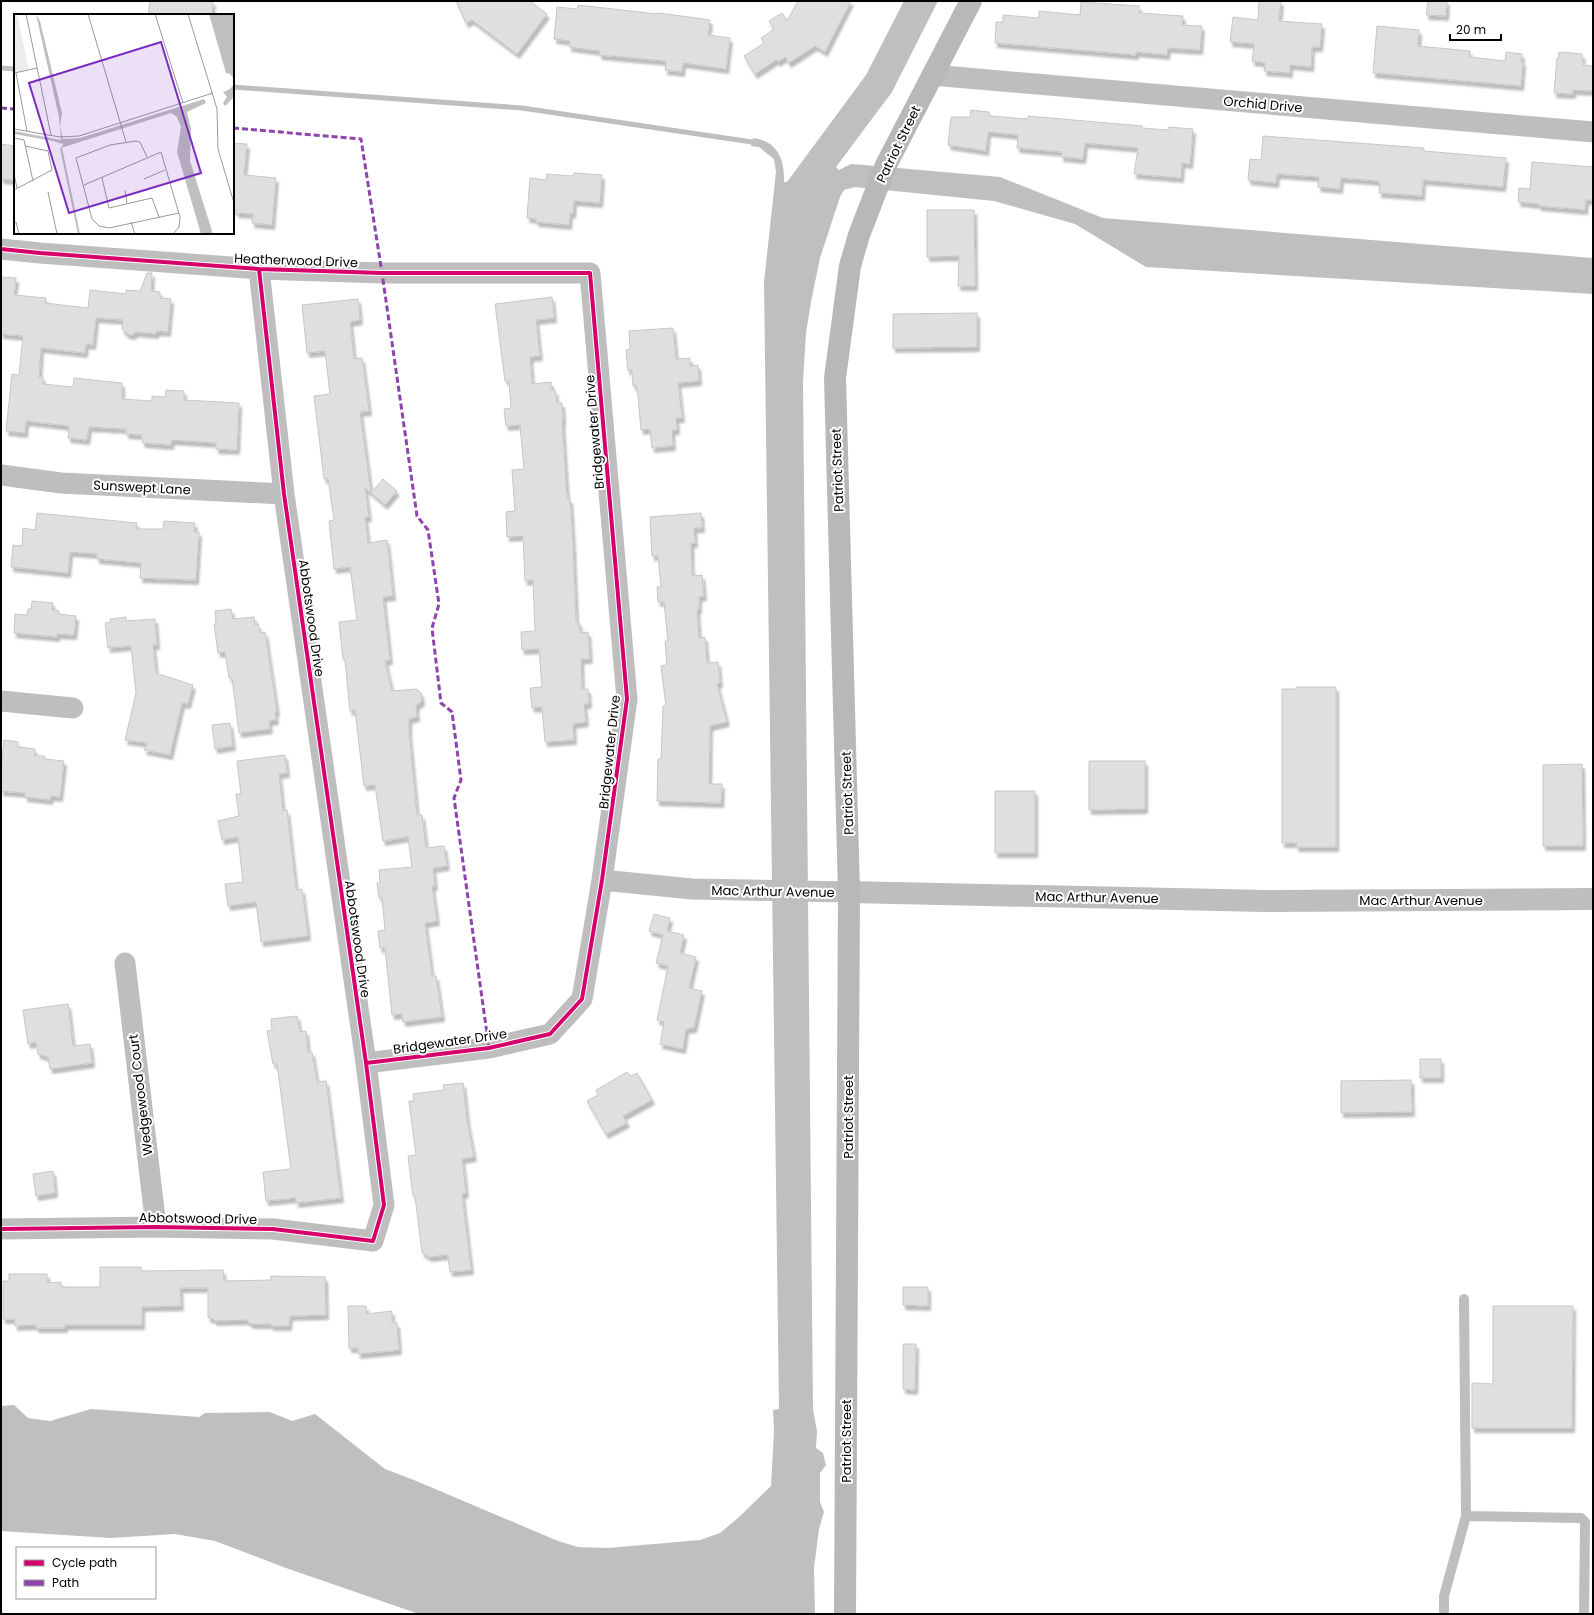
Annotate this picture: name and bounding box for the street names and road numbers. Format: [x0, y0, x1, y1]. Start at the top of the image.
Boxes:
street label: Orchid Drive [1223, 92, 1303, 117]
street label: Patriot Street [872, 102, 925, 186]
street label: Heatherwood Drive [234, 249, 358, 272]
street label: Bridgewater Drive [580, 374, 609, 490]
street label: Patriot Street [827, 428, 848, 512]
street label: Sunswept Lane [93, 475, 191, 500]
street label: Abbotswood Drive [294, 558, 329, 678]
street label: Bridgewater Drive [594, 694, 625, 810]
street label: Patriot Street [837, 751, 858, 835]
street label: Abbotswood Drive [340, 879, 375, 999]
street label: Mac Arthur Avenue [711, 881, 835, 902]
street label: Mac Arthur Avenue [1035, 887, 1159, 908]
street label: Mac Arthur Avenue [1359, 891, 1483, 910]
street label: Bridgewater Drive [392, 1024, 508, 1059]
street label: Wedgewood Court [124, 1033, 157, 1157]
street label: Patriot Street [839, 1075, 858, 1159]
street label: Abbotswood Drive [139, 1208, 257, 1229]
street label: Patriot Street [837, 1399, 856, 1483]

